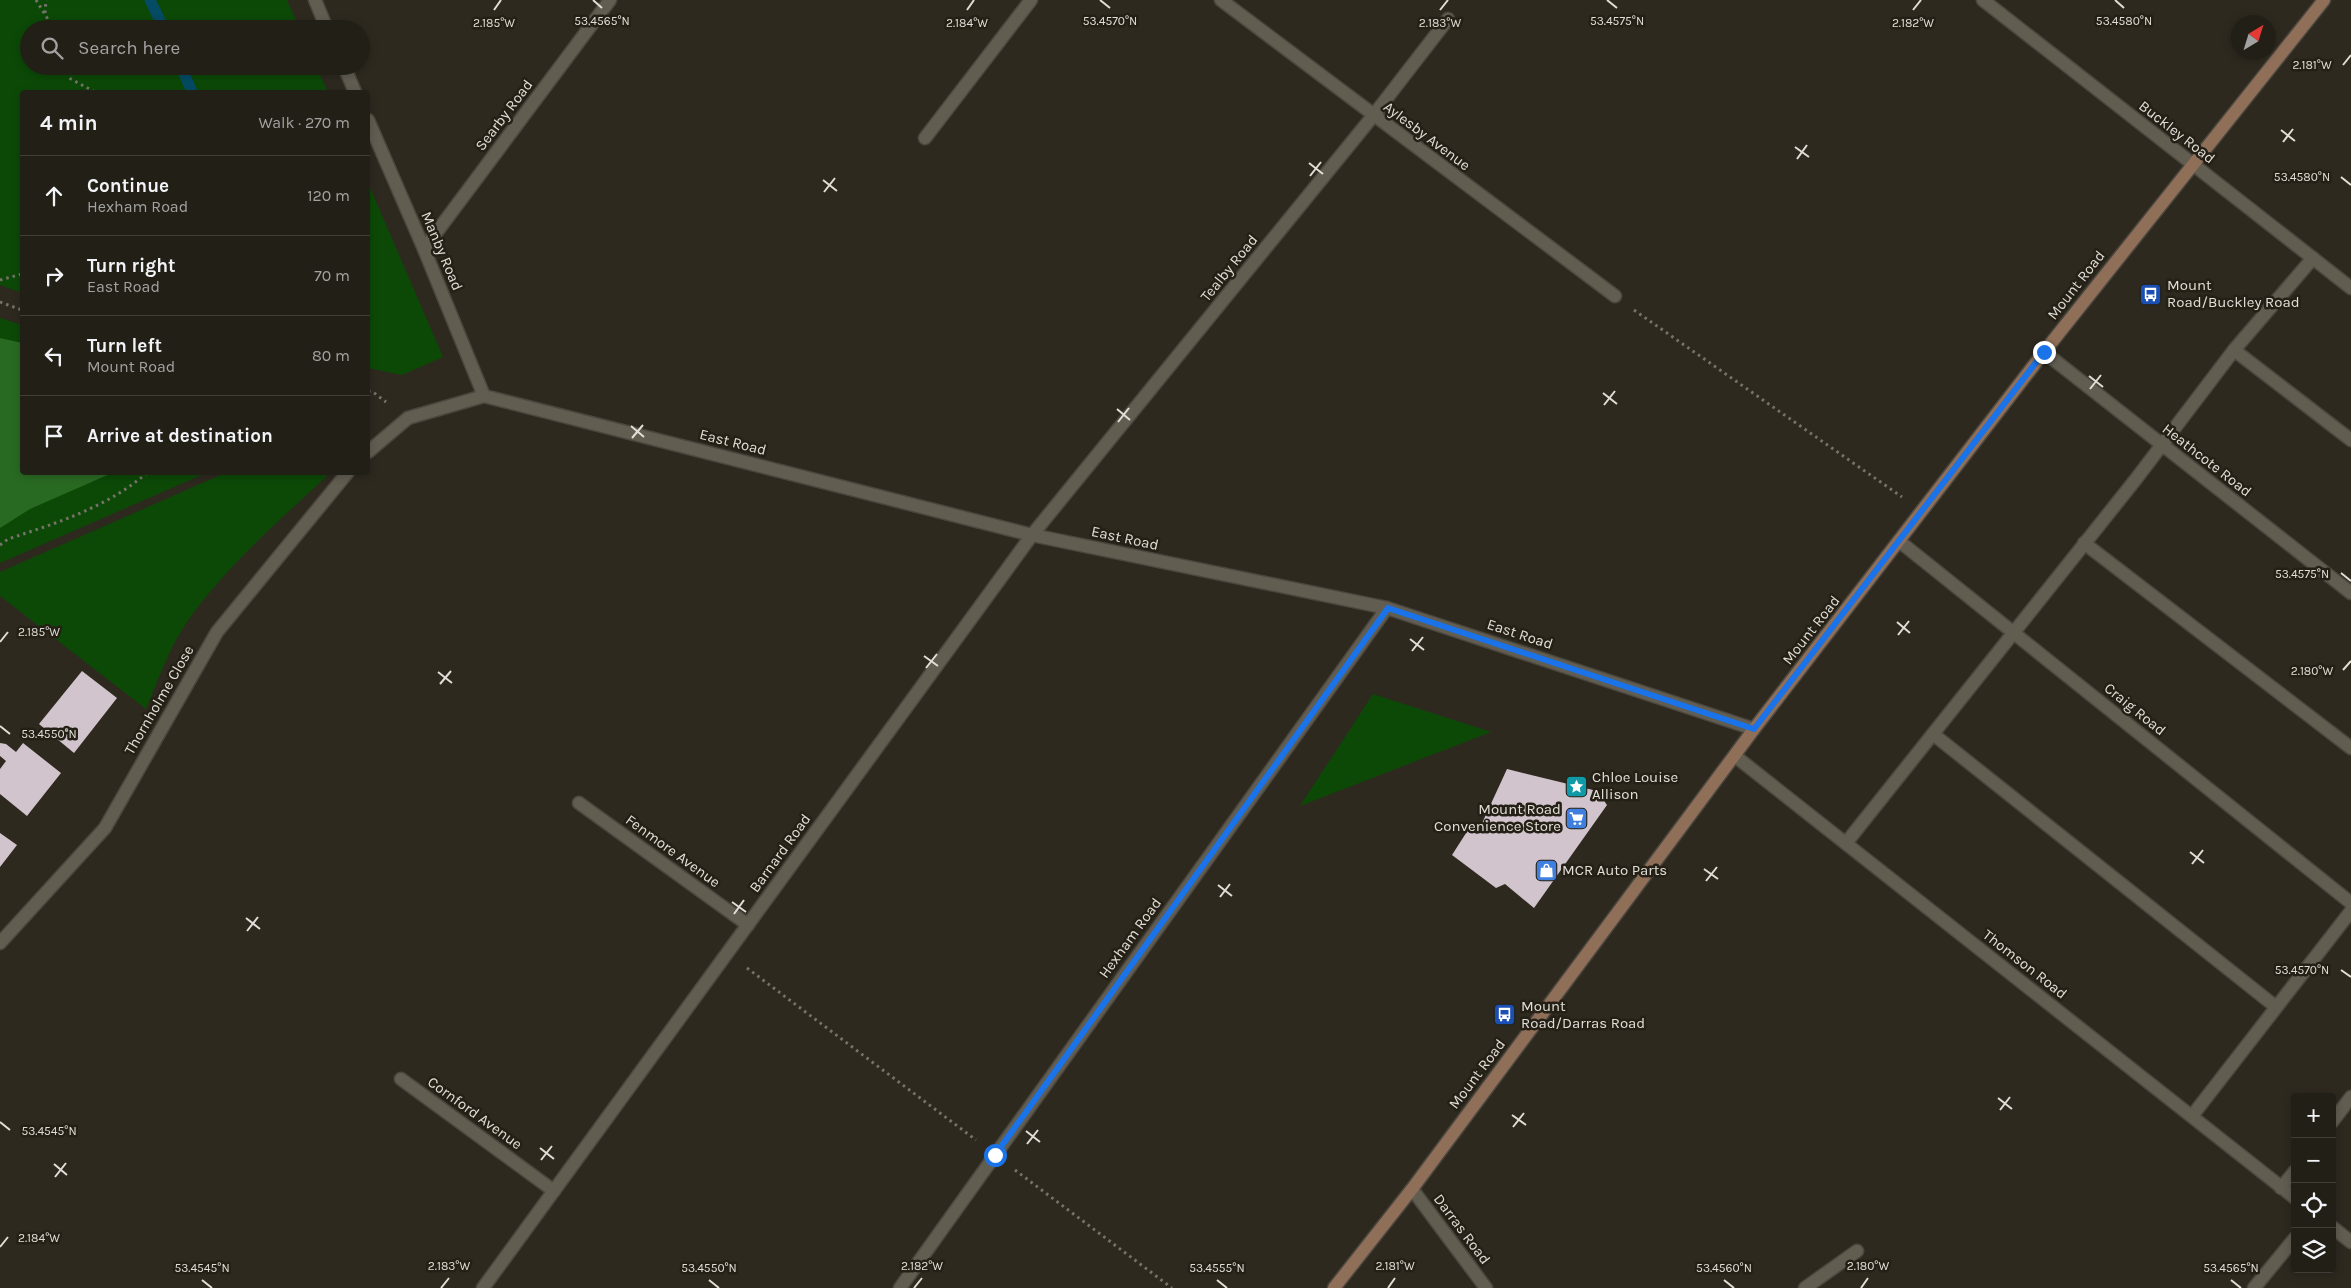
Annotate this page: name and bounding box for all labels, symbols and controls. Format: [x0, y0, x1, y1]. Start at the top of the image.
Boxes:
text: 53.4565°N [574, 14, 630, 28]
text: 53.4570°N [1083, 14, 1137, 28]
text: 53.4575°N [1590, 14, 1644, 28]
text: 53.4580°N [2096, 14, 2152, 28]
north arrow [2231, 15, 2276, 60]
text: 2.185°W [473, 16, 515, 30]
text: 2.184°W [946, 16, 988, 30]
text: 2.183°W [1419, 16, 1461, 30]
text: 2.182°W [1892, 16, 1934, 30]
search box [20, 20, 370, 75]
icon: search [38, 34, 66, 62]
text: Search here [78, 37, 180, 59]
text: 2.181°W [2292, 58, 2332, 72]
street label: Searby Road [471, 76, 537, 154]
street label: Buckley Road [2135, 97, 2219, 167]
street label: Aylesby Avenue [1380, 98, 1474, 174]
text: 4 min [40, 111, 98, 135]
text: Walk · 270 m [258, 113, 350, 132]
text: 53.4580°N [2274, 170, 2330, 184]
text: Continue [87, 175, 169, 197]
icon: ahead [40, 182, 68, 210]
text: 120 m [307, 186, 350, 205]
text: Hexham Road [87, 197, 188, 216]
street label: Manby Road [417, 209, 467, 293]
street label: Tealby Road [1197, 231, 1261, 305]
street label: Mount Road [2043, 247, 2109, 323]
text: Turn right [87, 255, 176, 277]
icon: right [40, 262, 68, 290]
text: 70 m [314, 266, 350, 285]
place label: Mount Road/Buckley Road [2167, 276, 2300, 311]
text: East Road [87, 277, 160, 296]
bus stop icon: Mount Road/Buckley Road [2139, 282, 2163, 306]
text: Turn left [87, 335, 162, 357]
route end [2033, 341, 2056, 364]
icon: left [40, 342, 68, 370]
text: 80 m [312, 346, 350, 365]
text: Mount Road [87, 357, 175, 376]
street label: Heathcote Road [2159, 420, 2255, 500]
icon: arrive [40, 422, 68, 450]
text: Arrive at destination [87, 425, 273, 447]
street label: East Road [698, 425, 768, 459]
street label: East Road [1090, 522, 1160, 554]
text: 53.4575°N [2275, 567, 2329, 581]
street label: Mount Road [1778, 592, 1844, 668]
street label: East Road [1485, 615, 1555, 653]
text: 2.185°W [18, 625, 60, 639]
street label: Thornholme Close [120, 642, 198, 758]
text: 2.180°W [2291, 664, 2333, 678]
street label: Craig Road [2101, 679, 2169, 739]
text: 53.4550°N [21, 727, 77, 741]
place label: Chloe Louise Allison [1592, 768, 1678, 803]
place icon: Chloe Louise Allison [1564, 774, 1588, 798]
place label: Mount Road Convenience Store [1434, 800, 1561, 835]
supermarket icon: Mount Road Convenience Store [1565, 806, 1589, 830]
street label: Barnard Road [745, 810, 815, 896]
street label: Fenmore Avenue [622, 811, 724, 891]
shop icon: MCR Auto Parts [1534, 858, 1558, 882]
place label: MCR Auto Parts [1562, 861, 1667, 879]
street label: Hexham Road [1095, 894, 1165, 982]
street label: Thomson Road [1979, 926, 2071, 1002]
text: 53.4570°N [2275, 963, 2329, 977]
place label: Mount Road/Darras Road [1521, 997, 1645, 1032]
bus stop icon: Mount Road/Darras Road [1493, 1003, 1517, 1027]
street label: Mount Road [1445, 1036, 1509, 1112]
street label: Cornford Avenue [424, 1073, 526, 1153]
map controls [2291, 1093, 2336, 1273]
button: + [2291, 1093, 2336, 1138]
text: 53.4545°N [21, 1124, 77, 1138]
button: − [2291, 1138, 2336, 1183]
route start [984, 1144, 1007, 1167]
button: locate [2291, 1183, 2336, 1228]
street label: Darras Road [1430, 1190, 1494, 1268]
button: layers [2291, 1228, 2336, 1273]
text: 2.184°W [18, 1231, 60, 1245]
text: 2.183°W [428, 1259, 470, 1273]
text: 2.182°W [901, 1259, 943, 1273]
text: 2.181°W [1375, 1259, 1415, 1273]
text: 2.180°W [1847, 1259, 1889, 1273]
text: 53.4545°N [174, 1261, 230, 1275]
text: 53.4550°N [681, 1261, 737, 1275]
text: 53.4555°N [1189, 1261, 1245, 1275]
text: 53.4560°N [1696, 1261, 1752, 1275]
text: 53.4565°N [2203, 1261, 2259, 1275]

